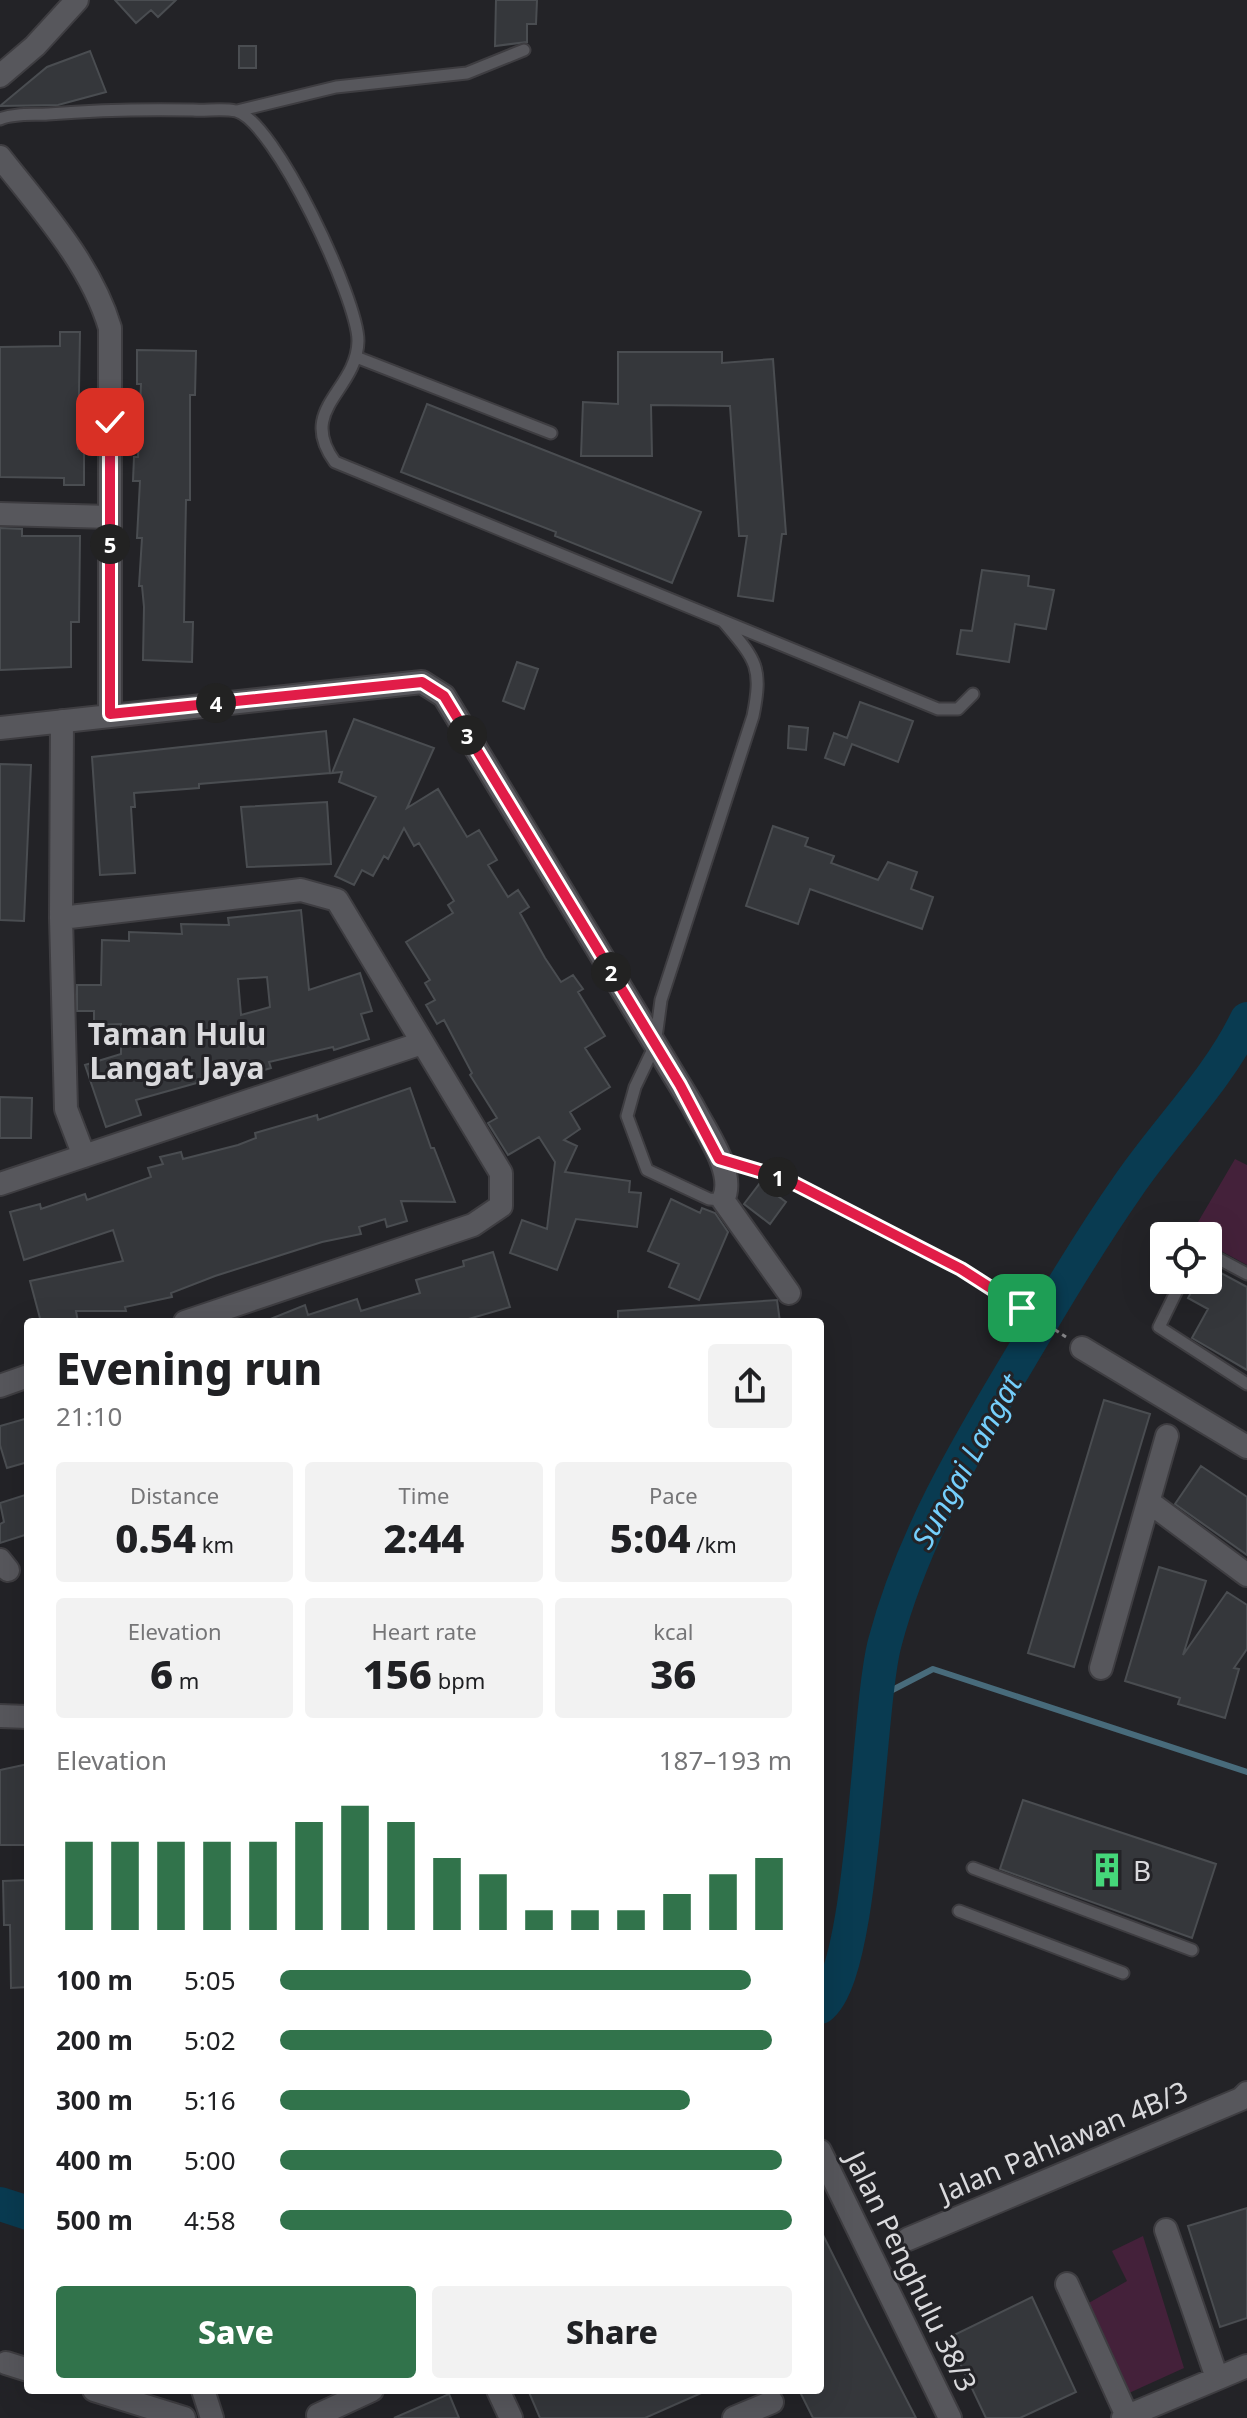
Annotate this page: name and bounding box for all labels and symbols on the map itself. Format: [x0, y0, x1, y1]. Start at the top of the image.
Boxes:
pin [76, 388, 144, 456]
pin: 5 [90, 524, 130, 564]
pin: 4 [196, 683, 236, 723]
pin: 3 [447, 715, 487, 755]
pin: 2 [591, 952, 631, 992]
district label: Taman Hulu Langat Jaya [88, 1013, 266, 1088]
pin: 1 [758, 1157, 798, 1197]
pin [988, 1274, 1056, 1342]
water label: Sungai Langat [901, 1366, 1031, 1555]
building icon: B [1088, 1851, 1126, 1889]
place label: B [1133, 1851, 1151, 1889]
street label: Jalan Pahlawan 4B/3 [930, 2071, 1193, 2212]
street label: Jalan Penghulu 38/3 [836, 2142, 987, 2398]

